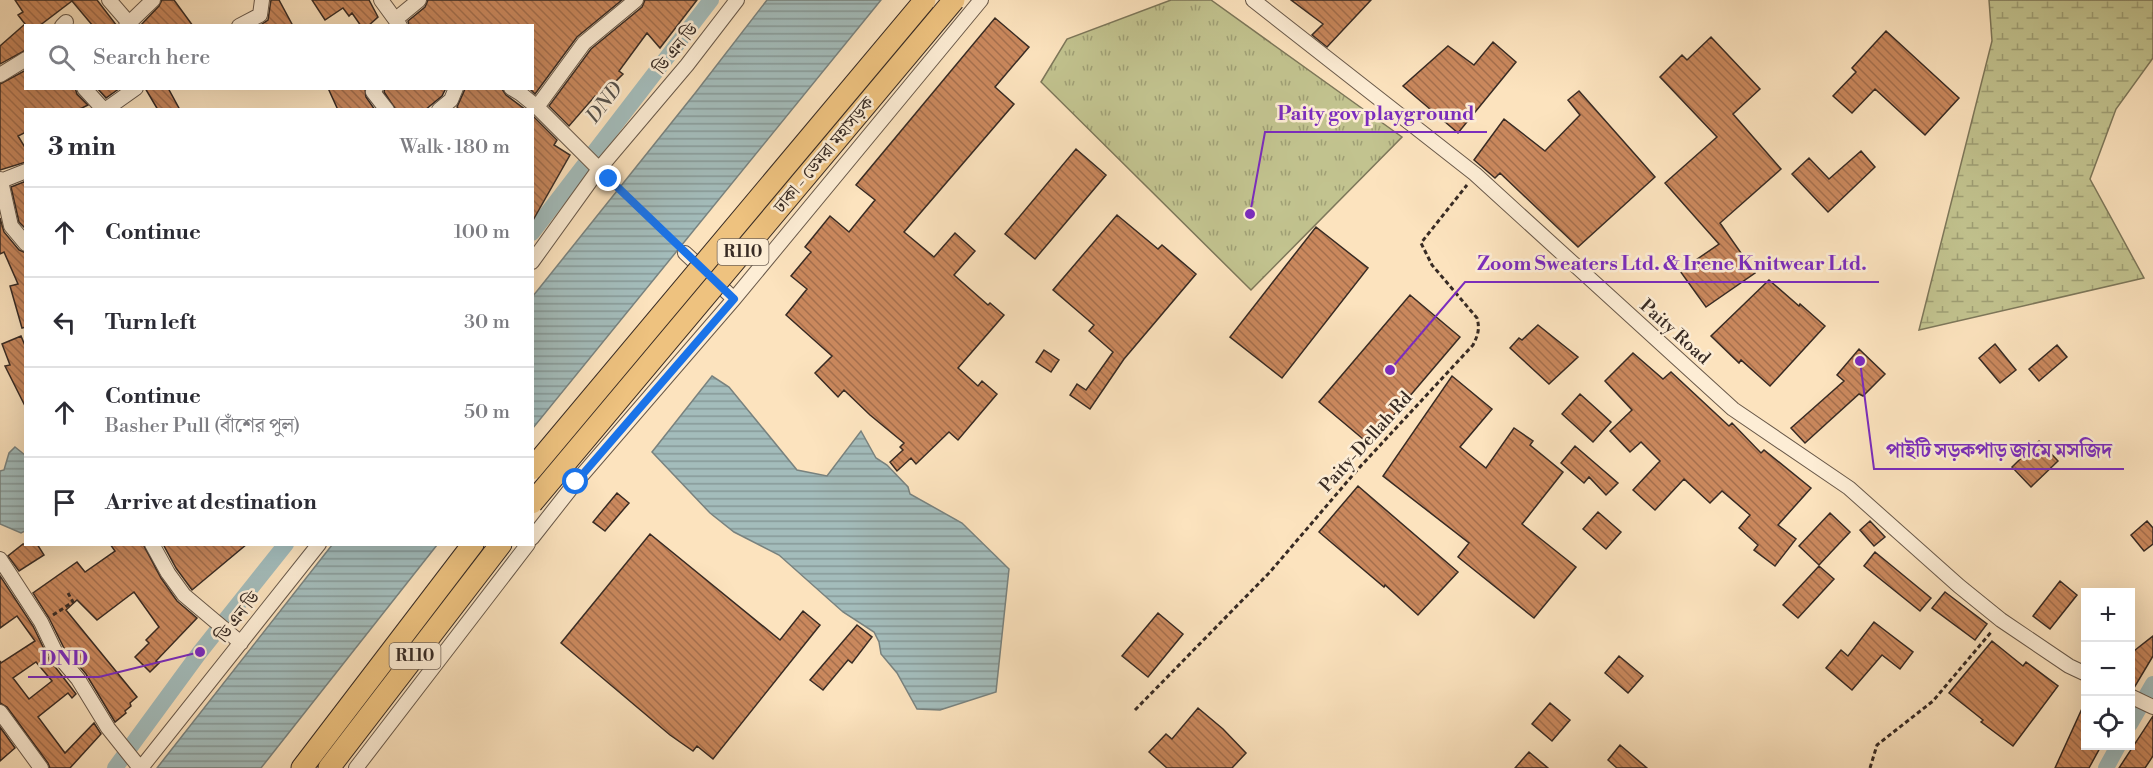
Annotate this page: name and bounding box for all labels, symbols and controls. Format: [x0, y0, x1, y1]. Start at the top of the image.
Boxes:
street label: ডি এন ডি [648, 18, 704, 80]
search box [24, 24, 534, 90]
icon: search [45, 41, 78, 74]
text: Search here [93, 44, 210, 71]
water label: DND [581, 77, 629, 129]
street label: ঢাকা - ডেমরা মহাসড়ক [768, 91, 880, 219]
callout: Paity gov playground [1265, 94, 1487, 132]
text: Paity gov playground [1277, 102, 1475, 127]
text: 3 min [48, 131, 116, 163]
text: Walk · 180 m [400, 135, 510, 160]
route end [595, 165, 621, 191]
icon: ahead [48, 216, 81, 249]
text: Continue [105, 219, 201, 246]
text: 100 m [454, 220, 510, 245]
road number: R110 [718, 239, 768, 265]
callout: Zoom Sweaters Ltd. & Irene Knitwear Ltd. [1465, 244, 1879, 282]
text: Zoom Sweaters Ltd. & Irene Knitwear Ltd. [1477, 252, 1867, 277]
street label: Paity Road [1635, 294, 1716, 370]
icon: left [48, 306, 81, 339]
text: Turn left [105, 309, 196, 336]
text: 30 m [464, 310, 510, 335]
text: Continue [105, 383, 201, 410]
street label: Paity-Dellah Rd [1315, 386, 1418, 497]
icon: ahead [48, 396, 81, 429]
text: 50 m [464, 400, 510, 425]
text: Basher Pull (বাঁশের পুল) [105, 414, 300, 439]
callout: পাইটি সড়কপাড় জামে মসজিদ [1874, 431, 2124, 469]
text: পাইটি সড়কপাড় জামে মসজিদ [1886, 437, 2113, 464]
route start [562, 468, 588, 494]
icon: arrive [48, 486, 81, 519]
text: Arrive at destination [105, 489, 317, 516]
street label: ডি এন ডি [210, 586, 266, 648]
map controls [2081, 588, 2135, 750]
button: + [2081, 588, 2135, 642]
callout: DND [28, 639, 99, 677]
button: − [2081, 642, 2135, 696]
road number: R110 [390, 643, 440, 669]
text: DND [40, 647, 88, 672]
button: locate [2081, 696, 2135, 750]

